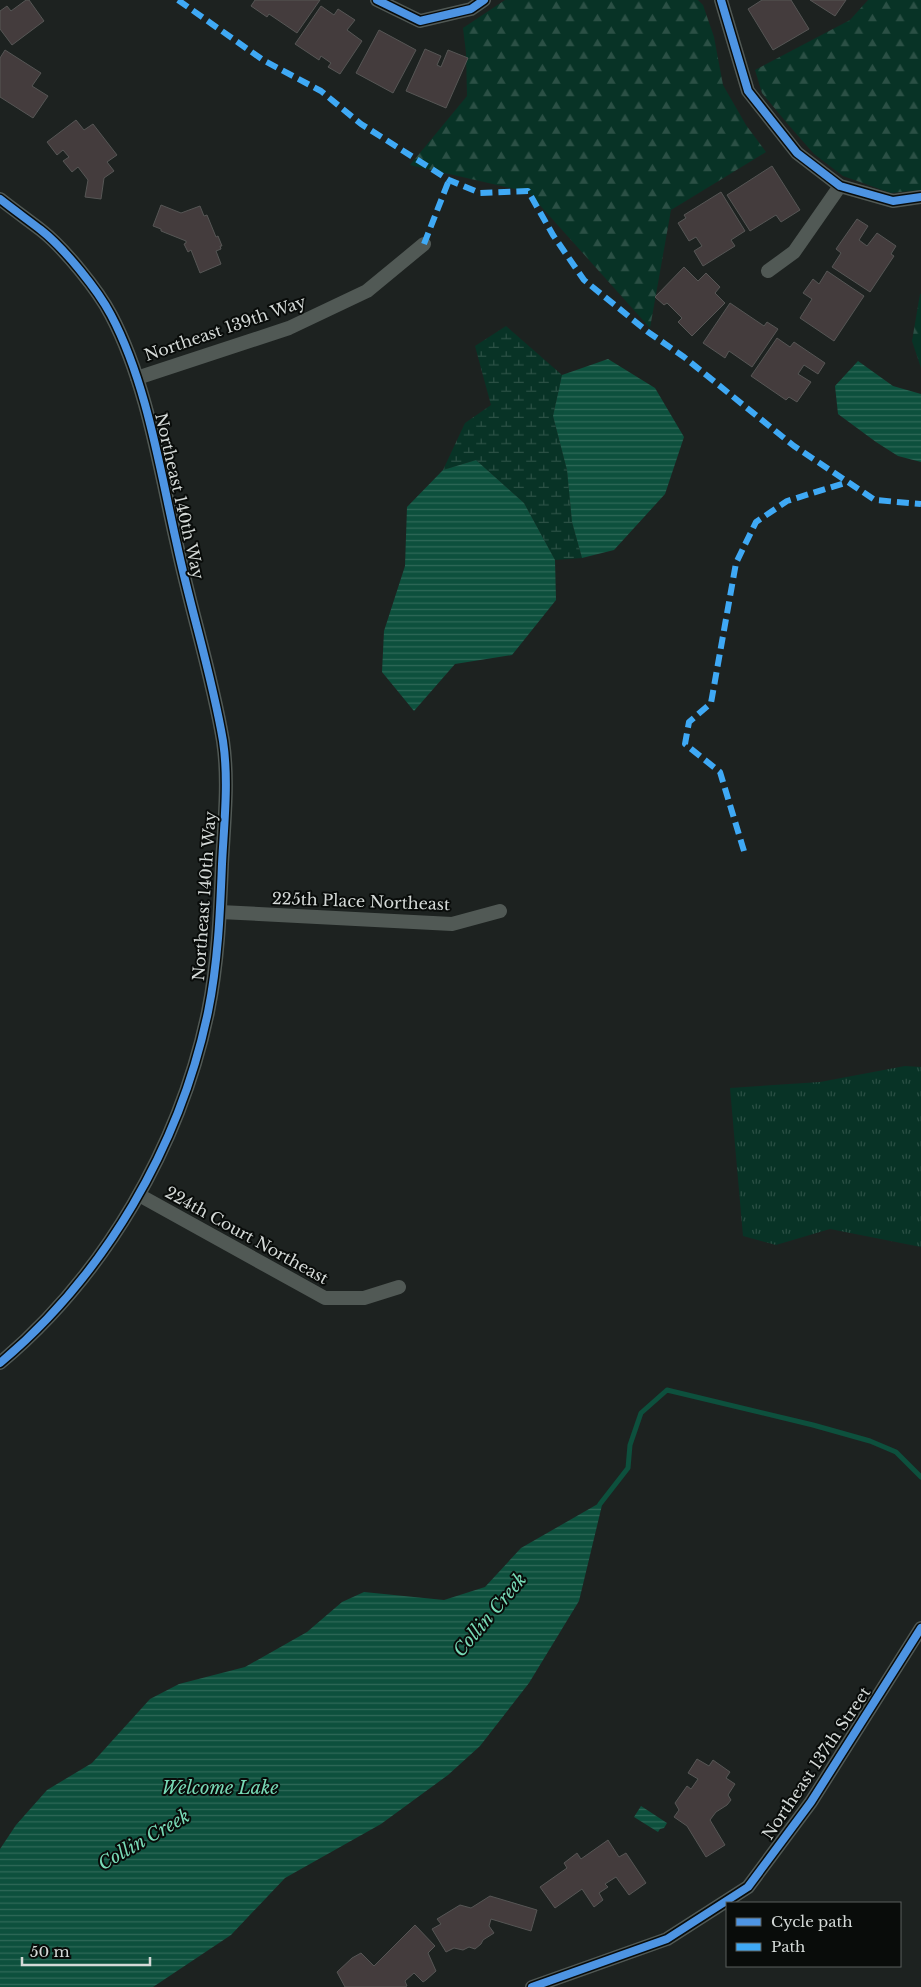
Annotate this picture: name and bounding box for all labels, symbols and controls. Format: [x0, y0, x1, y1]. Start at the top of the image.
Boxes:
street label: Northeast 139th Way [142, 291, 309, 365]
street label: Northeast 140th Way [151, 411, 209, 582]
street label: Northeast 140th Way [188, 810, 220, 982]
street label: 225th Place Northeast [272, 888, 450, 914]
street label: 224th Court Northeast [162, 1182, 332, 1288]
water label: Collin Creek [449, 1569, 531, 1661]
street label: Northeast 137th Street [757, 1683, 875, 1843]
water label: Welcome Lake [161, 1777, 279, 1799]
water label: Collin Creek [94, 1805, 194, 1875]
legend [726, 1902, 901, 1967]
text: Cycle path [771, 1912, 853, 1931]
scale bar [22, 1934, 150, 1966]
text: Path [771, 1937, 805, 1956]
text: 50 m [30, 1942, 70, 1961]

